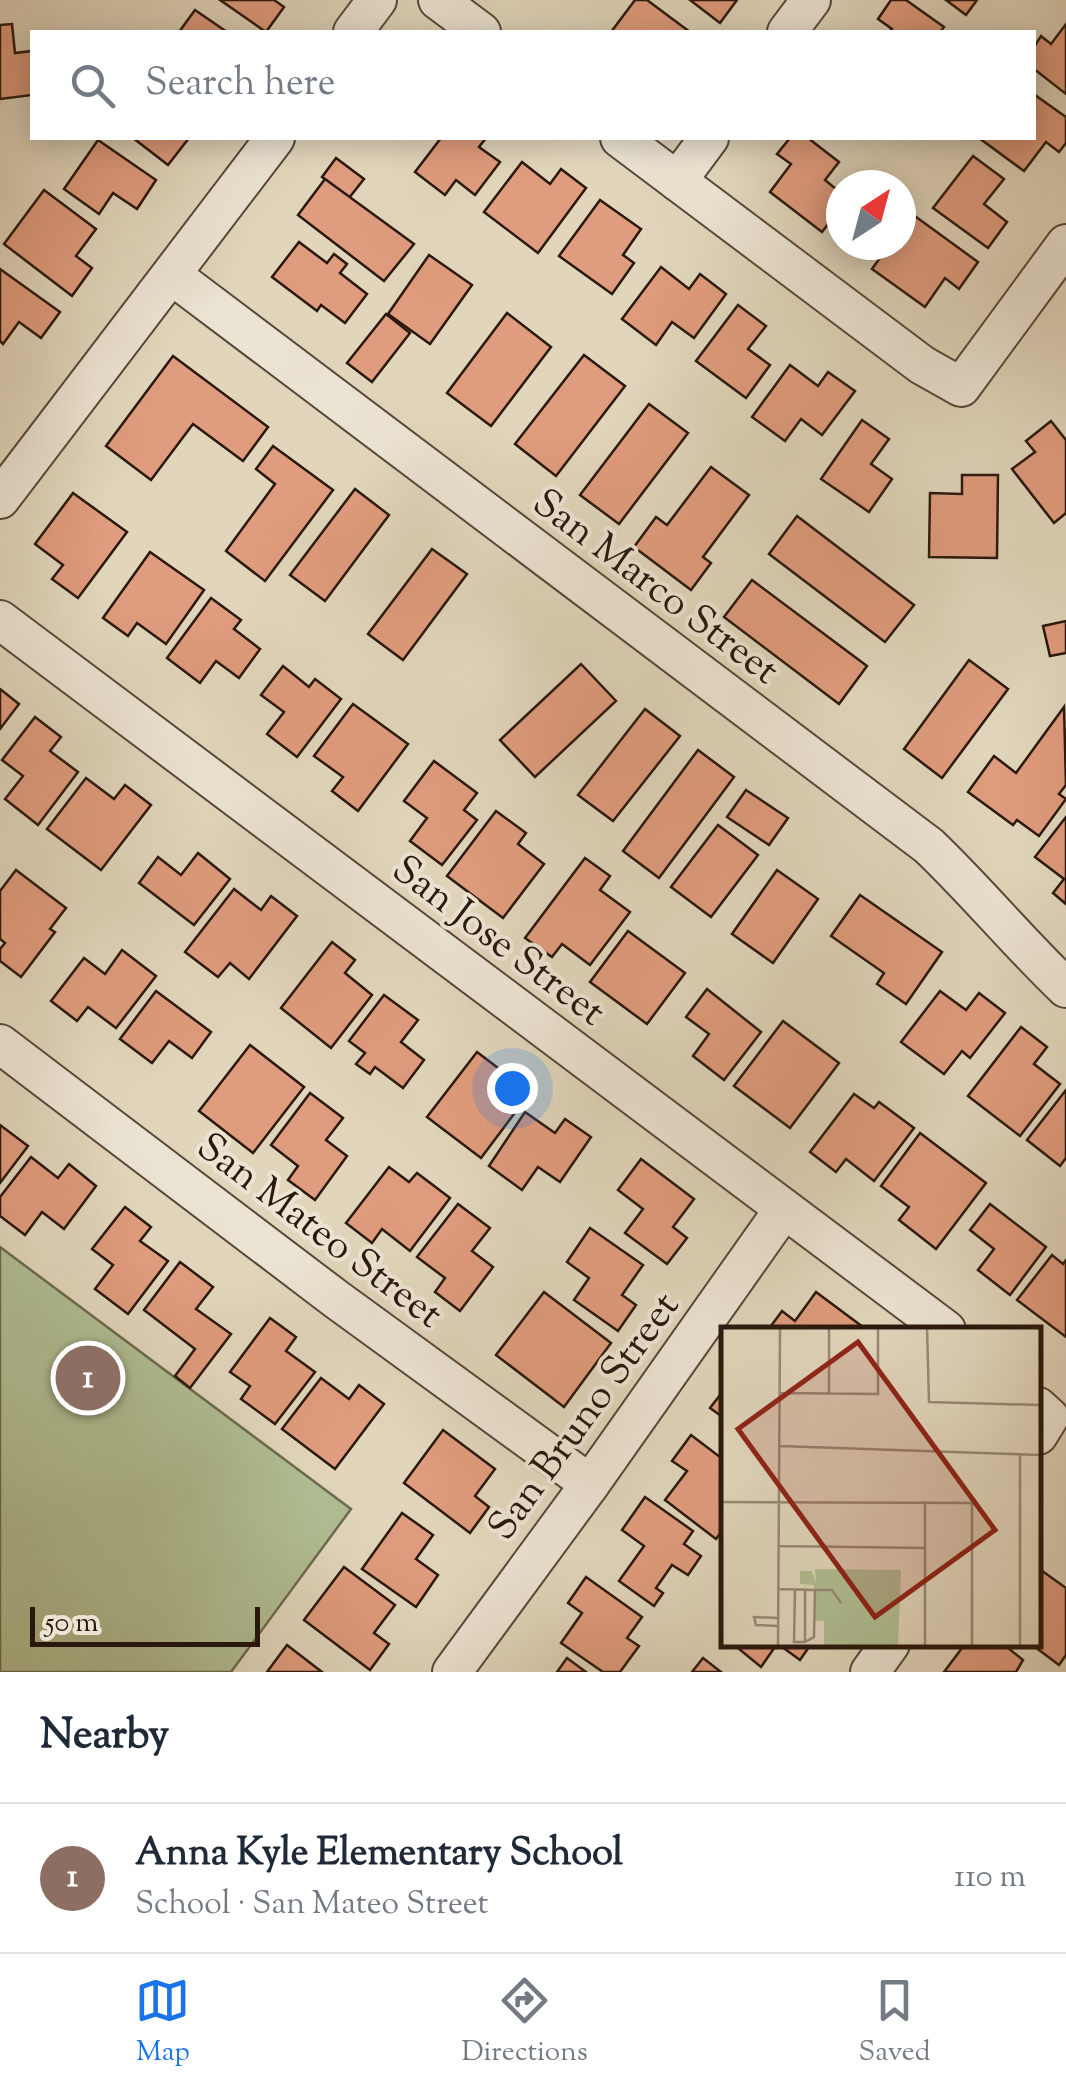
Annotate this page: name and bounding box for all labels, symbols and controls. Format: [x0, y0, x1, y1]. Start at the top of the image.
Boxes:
search box [30, 30, 1036, 140]
icon: search [65, 58, 120, 113]
text: Search here [145, 58, 336, 112]
north arrow [826, 170, 916, 260]
street label: San Marco Street [519, 477, 790, 701]
street label: San Jose Street [379, 843, 616, 1042]
your location [487, 1063, 538, 1114]
street label: San Mateo Street [183, 1121, 454, 1344]
street label: San Bruno Street [476, 1281, 695, 1554]
inset map [721, 1327, 1041, 1647]
pin: 1 [56, 1340, 120, 1416]
scale bar [30, 1602, 260, 1646]
text: 50 m [45, 1604, 99, 1644]
text: Nearby [40, 1707, 169, 1767]
text: Anna Kyle Elementary School [135, 1828, 623, 1882]
text: 1 [67, 1855, 78, 1901]
text: 110 m [954, 1855, 1026, 1901]
text: School · San Mateo Street [135, 1882, 489, 1928]
tab: Map [135, 1973, 190, 2073]
tab: Directions [461, 1973, 588, 2073]
tab: Saved [859, 1973, 931, 2073]

